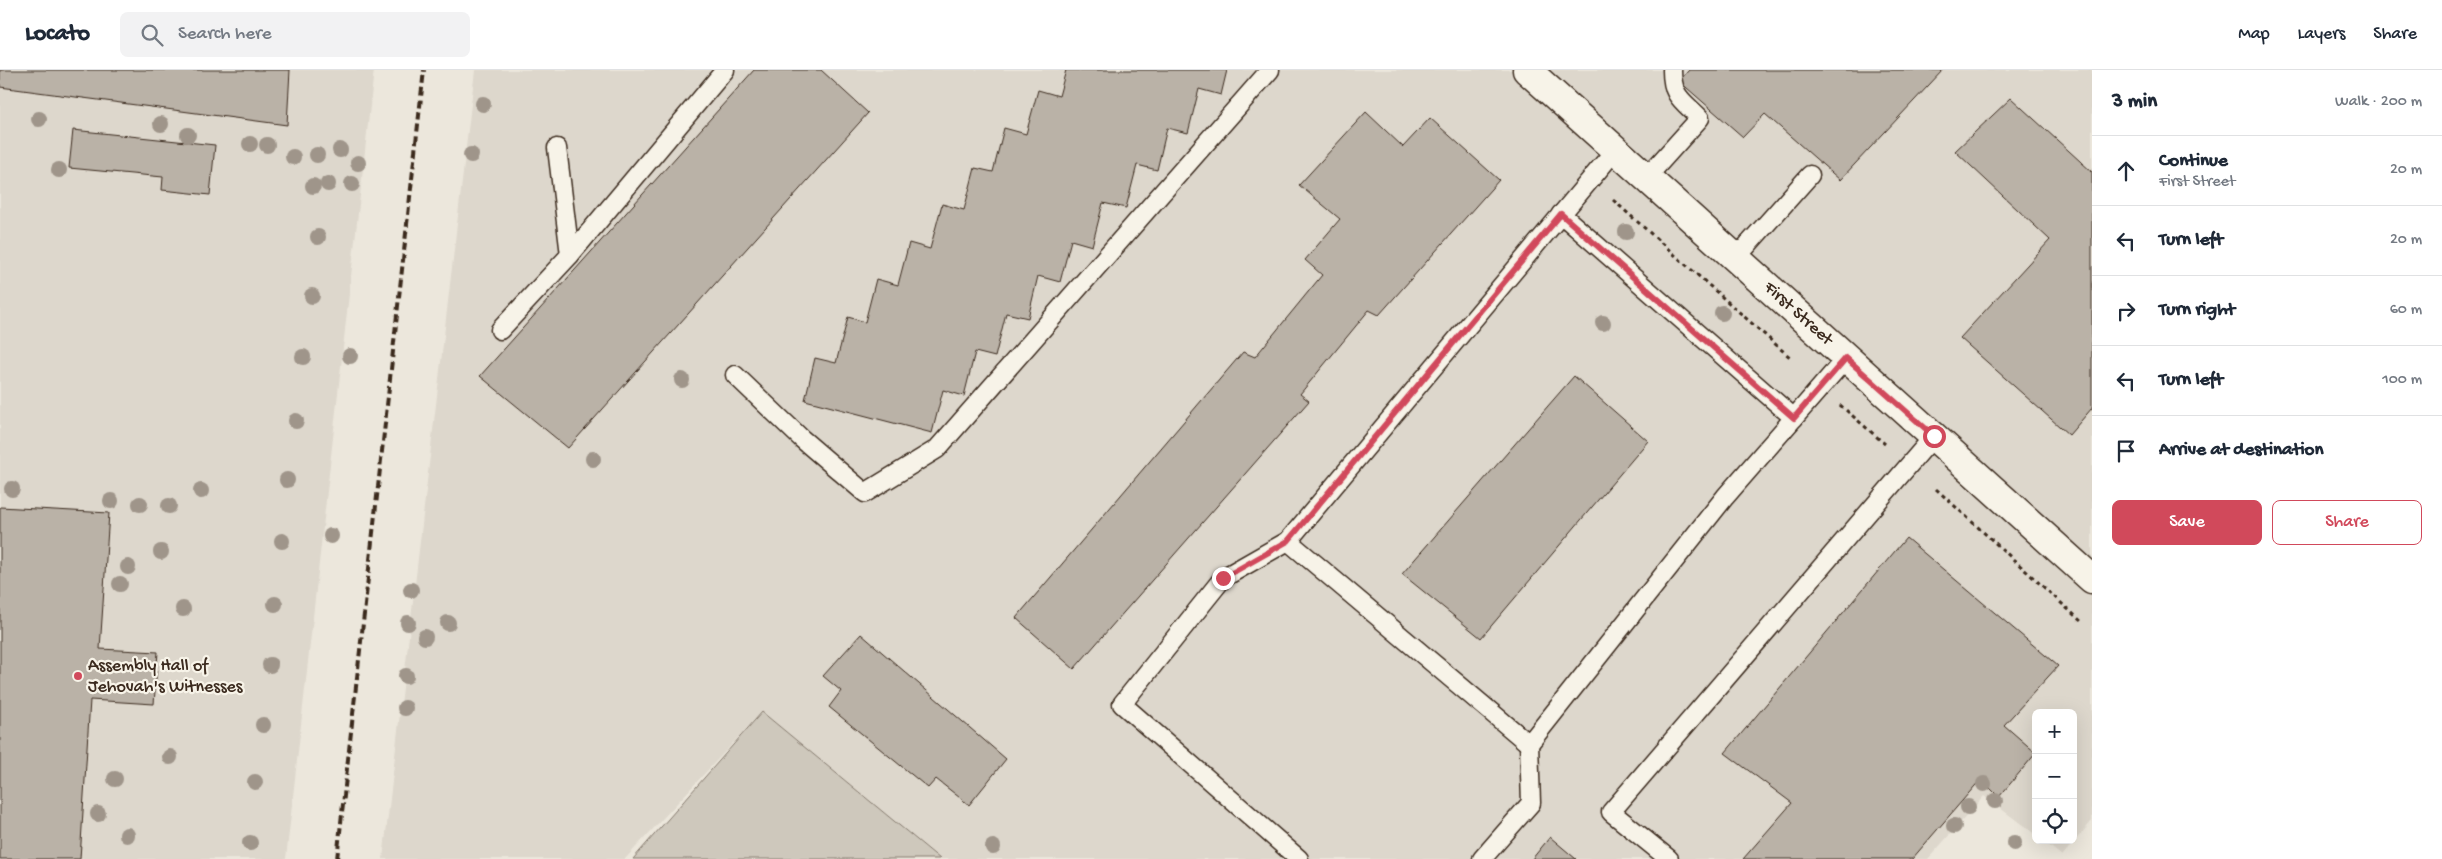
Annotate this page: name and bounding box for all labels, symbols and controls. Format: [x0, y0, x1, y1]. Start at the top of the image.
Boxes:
search box [120, 12, 470, 57]
text: Locato [25, 20, 90, 49]
icon: search [138, 21, 166, 49]
text: Search here [178, 23, 272, 46]
text: Map [2238, 24, 2270, 45]
text: Layers [2298, 24, 2345, 45]
text: Share [2373, 24, 2417, 45]
text: 3 min [2112, 90, 2157, 115]
text: Walk · 200 m [2335, 93, 2422, 112]
text: Continue [2159, 150, 2228, 173]
icon: ahead [2112, 157, 2140, 185]
text: 20 m [2390, 161, 2422, 180]
text: First Street [2159, 173, 2235, 192]
icon: left [2112, 227, 2140, 255]
text: Turn left [2159, 229, 2223, 252]
text: 20 m [2390, 231, 2422, 250]
street label: First Street [1758, 277, 1838, 352]
icon: right [2112, 297, 2140, 325]
text: Turn right [2159, 299, 2235, 322]
text: 60 m [2390, 301, 2422, 320]
icon: left [2112, 367, 2140, 395]
text: Turn left [2159, 369, 2223, 392]
text: 100 m [2382, 371, 2422, 390]
route start [1923, 425, 1946, 448]
icon: arrive [2112, 437, 2140, 465]
text: Arrive at destination [2159, 439, 2323, 462]
button: Save [2112, 500, 2262, 545]
button: Share [2272, 500, 2422, 545]
route end [1212, 567, 1235, 590]
place label: Assembly Hall of Jehovah's Witnesses [88, 656, 244, 698]
marker: Assembly Hall of Jehovah's Witnesses [72, 670, 84, 682]
map controls [2032, 709, 2077, 844]
button: + [2032, 709, 2077, 754]
button: − [2032, 754, 2077, 799]
button: locate [2032, 799, 2077, 844]

